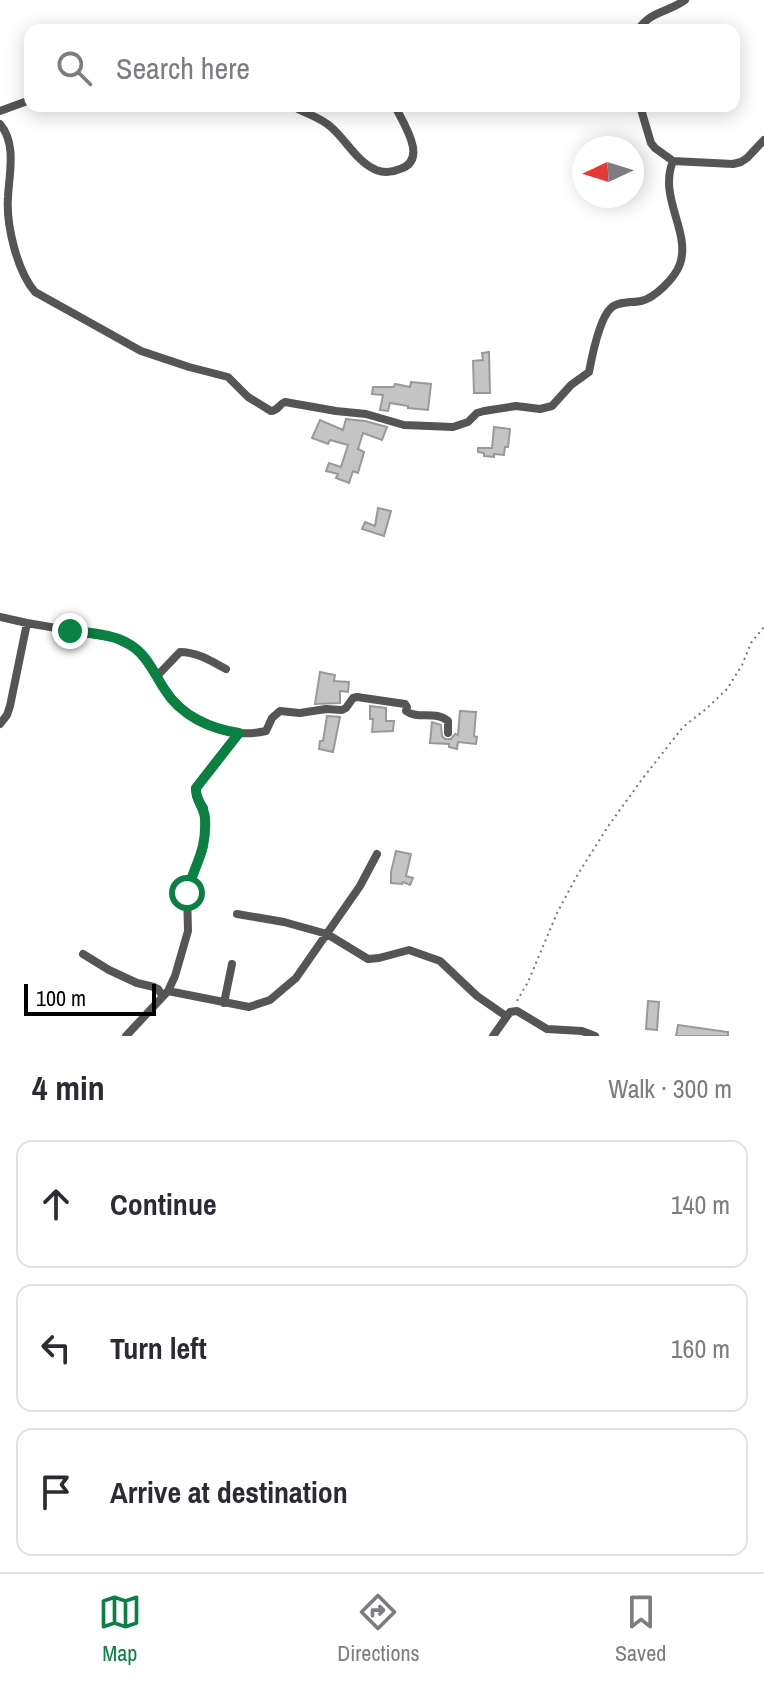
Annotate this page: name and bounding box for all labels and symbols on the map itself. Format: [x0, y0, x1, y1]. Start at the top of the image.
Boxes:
north arrow [572, 136, 644, 208]
route end [52, 613, 88, 649]
route start [169, 875, 205, 911]
scale bar [24, 980, 156, 1016]

